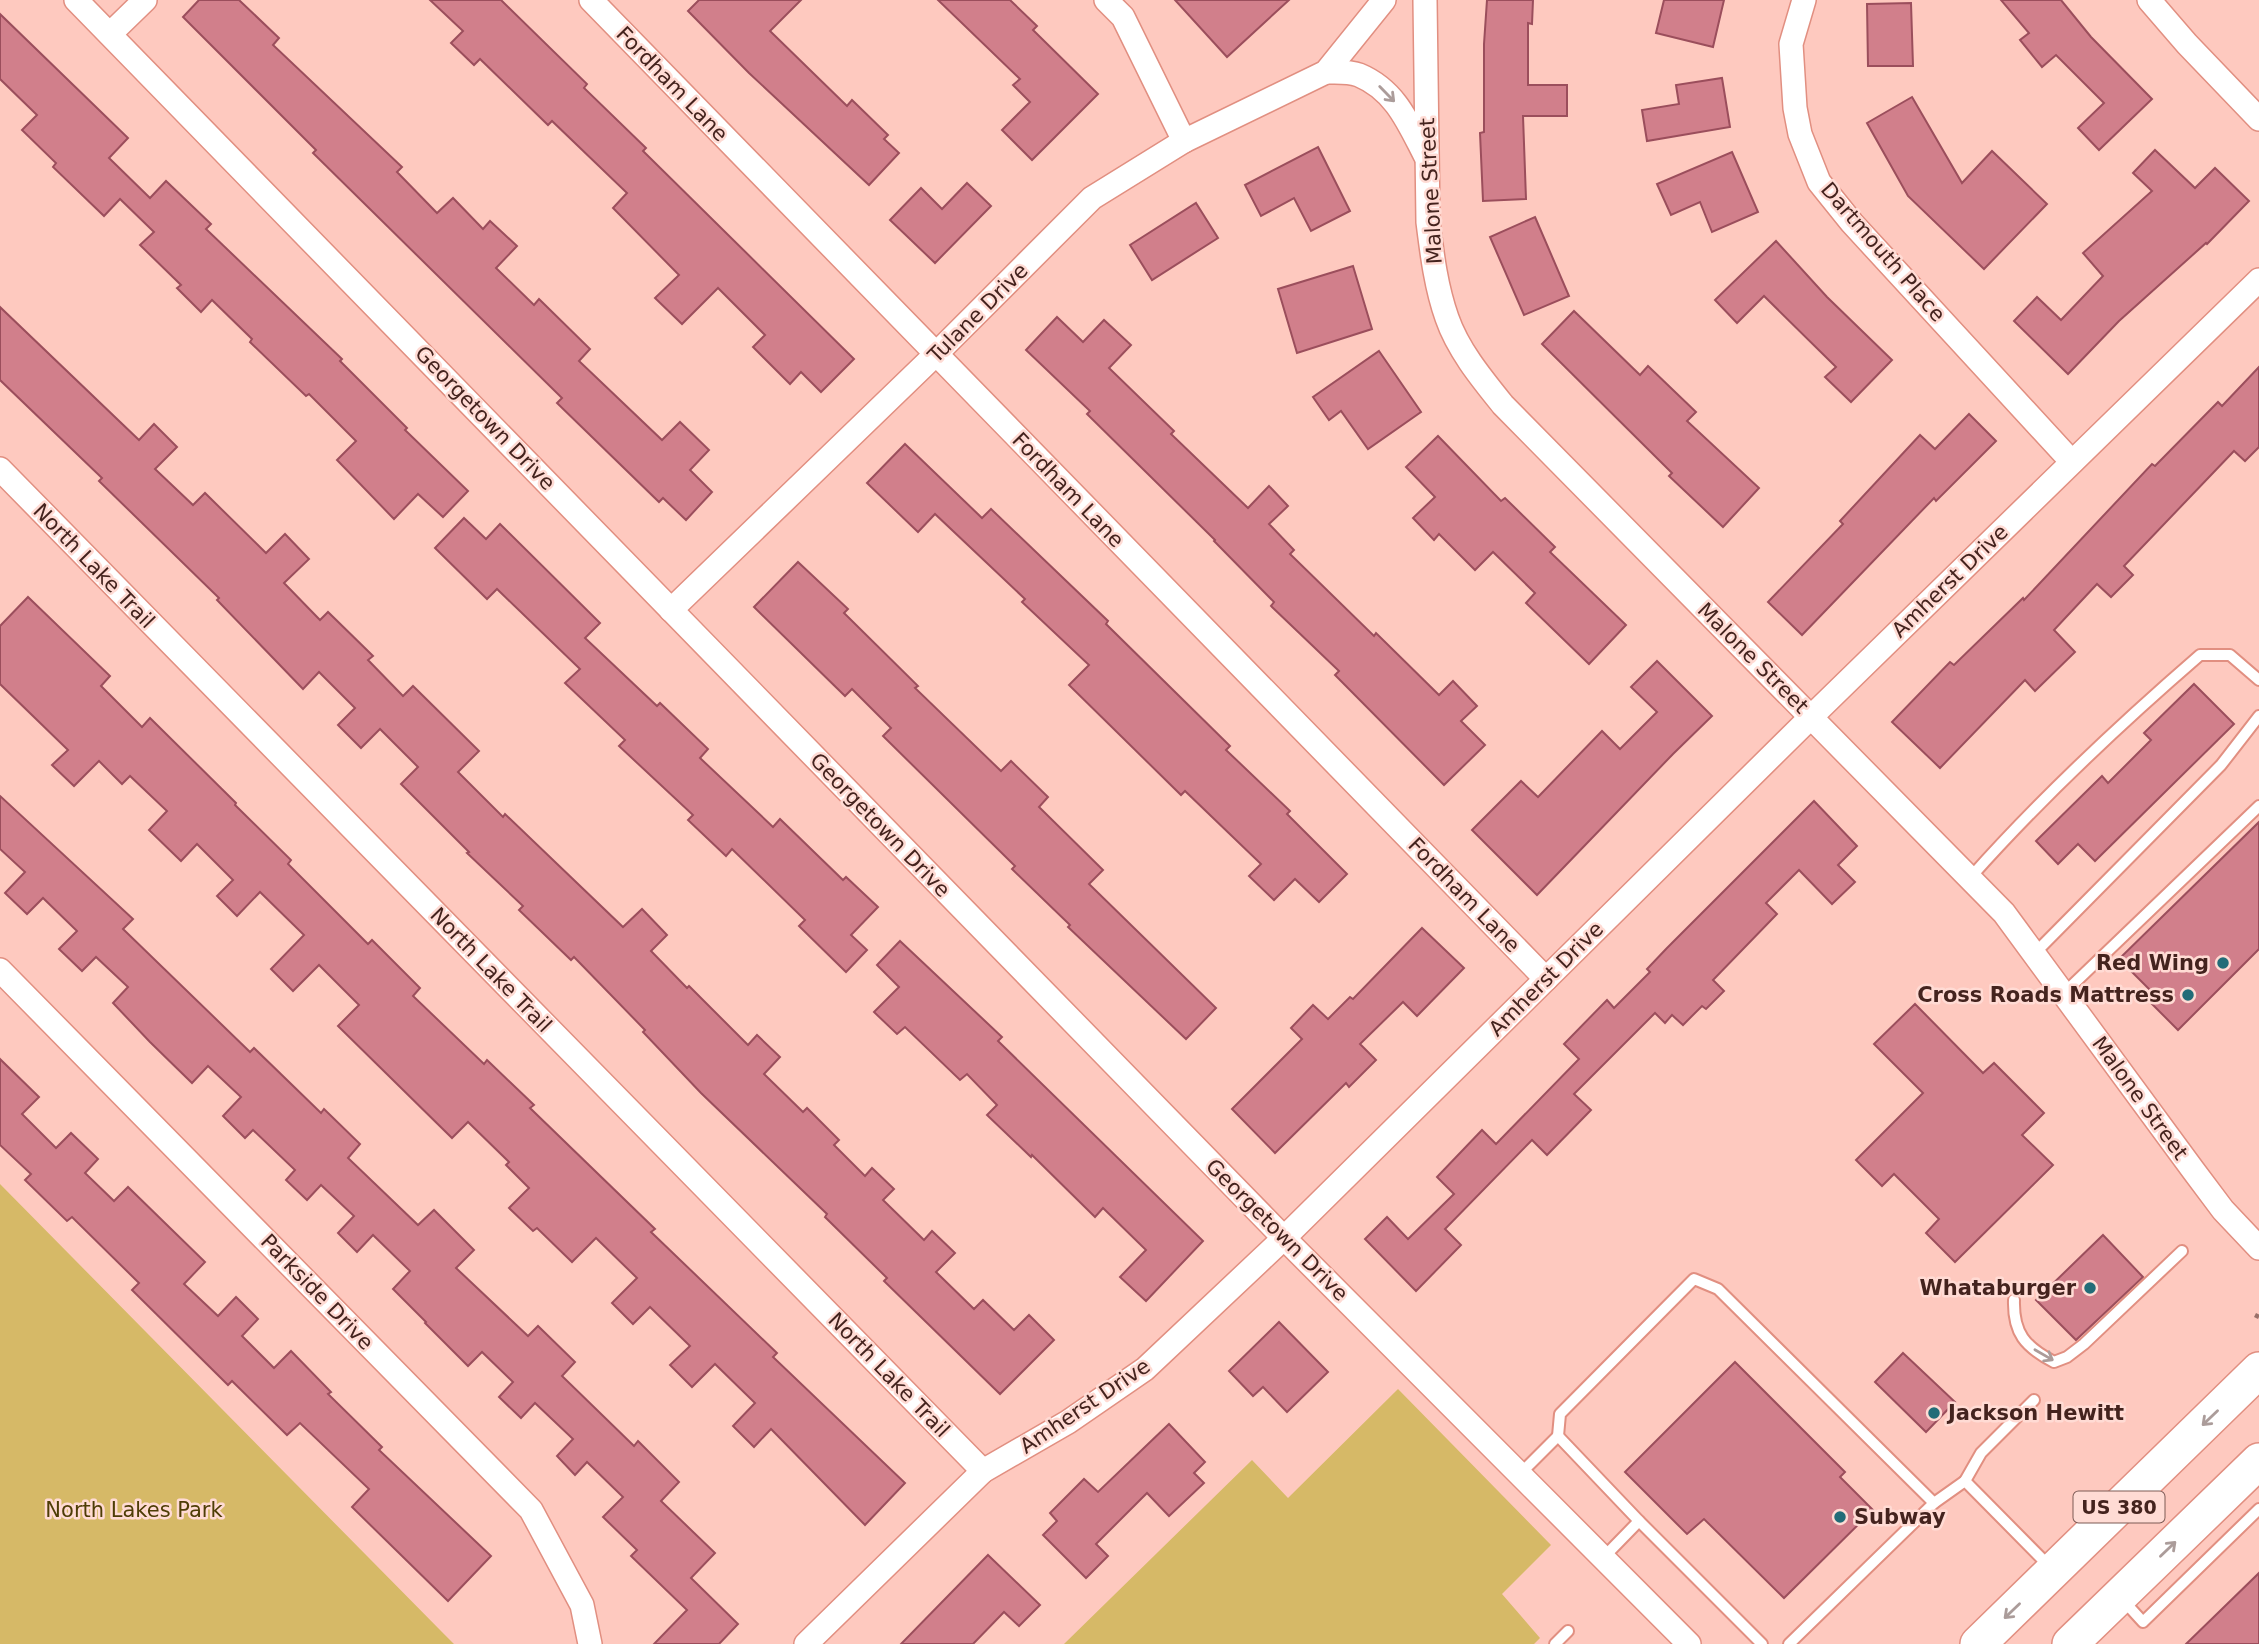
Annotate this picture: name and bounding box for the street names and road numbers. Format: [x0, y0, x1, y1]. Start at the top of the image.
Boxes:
street label: Fordham Lane [611, 22, 733, 146]
street label: Malone Street [1415, 117, 1447, 265]
street label: Dartmouth Place [1816, 177, 1950, 327]
street label: Tulane Drive [923, 258, 1033, 368]
street label: Georgetown Drive [410, 341, 560, 495]
street label: Fordham Lane [1007, 428, 1129, 552]
street label: North Lake Trail [28, 499, 160, 633]
street label: Amherst Drive [1887, 520, 2013, 642]
street label: Malone Street [1693, 598, 1813, 718]
street label: Georgetown Drive [805, 748, 955, 902]
street label: Fordham Lane [1403, 833, 1525, 957]
street label: North Lake Trail [425, 903, 557, 1037]
street label: Amherst Drive [1484, 917, 1608, 1041]
street label: Malone Street [2087, 1032, 2193, 1164]
street label: Georgetown Drive [1201, 1154, 1353, 1306]
street label: Parkside Drive [256, 1229, 378, 1355]
street label: North Lake Trail [823, 1308, 955, 1442]
street label: Amherst Drive [1015, 1354, 1155, 1458]
road number: US 380 [2074, 1492, 2164, 1522]

